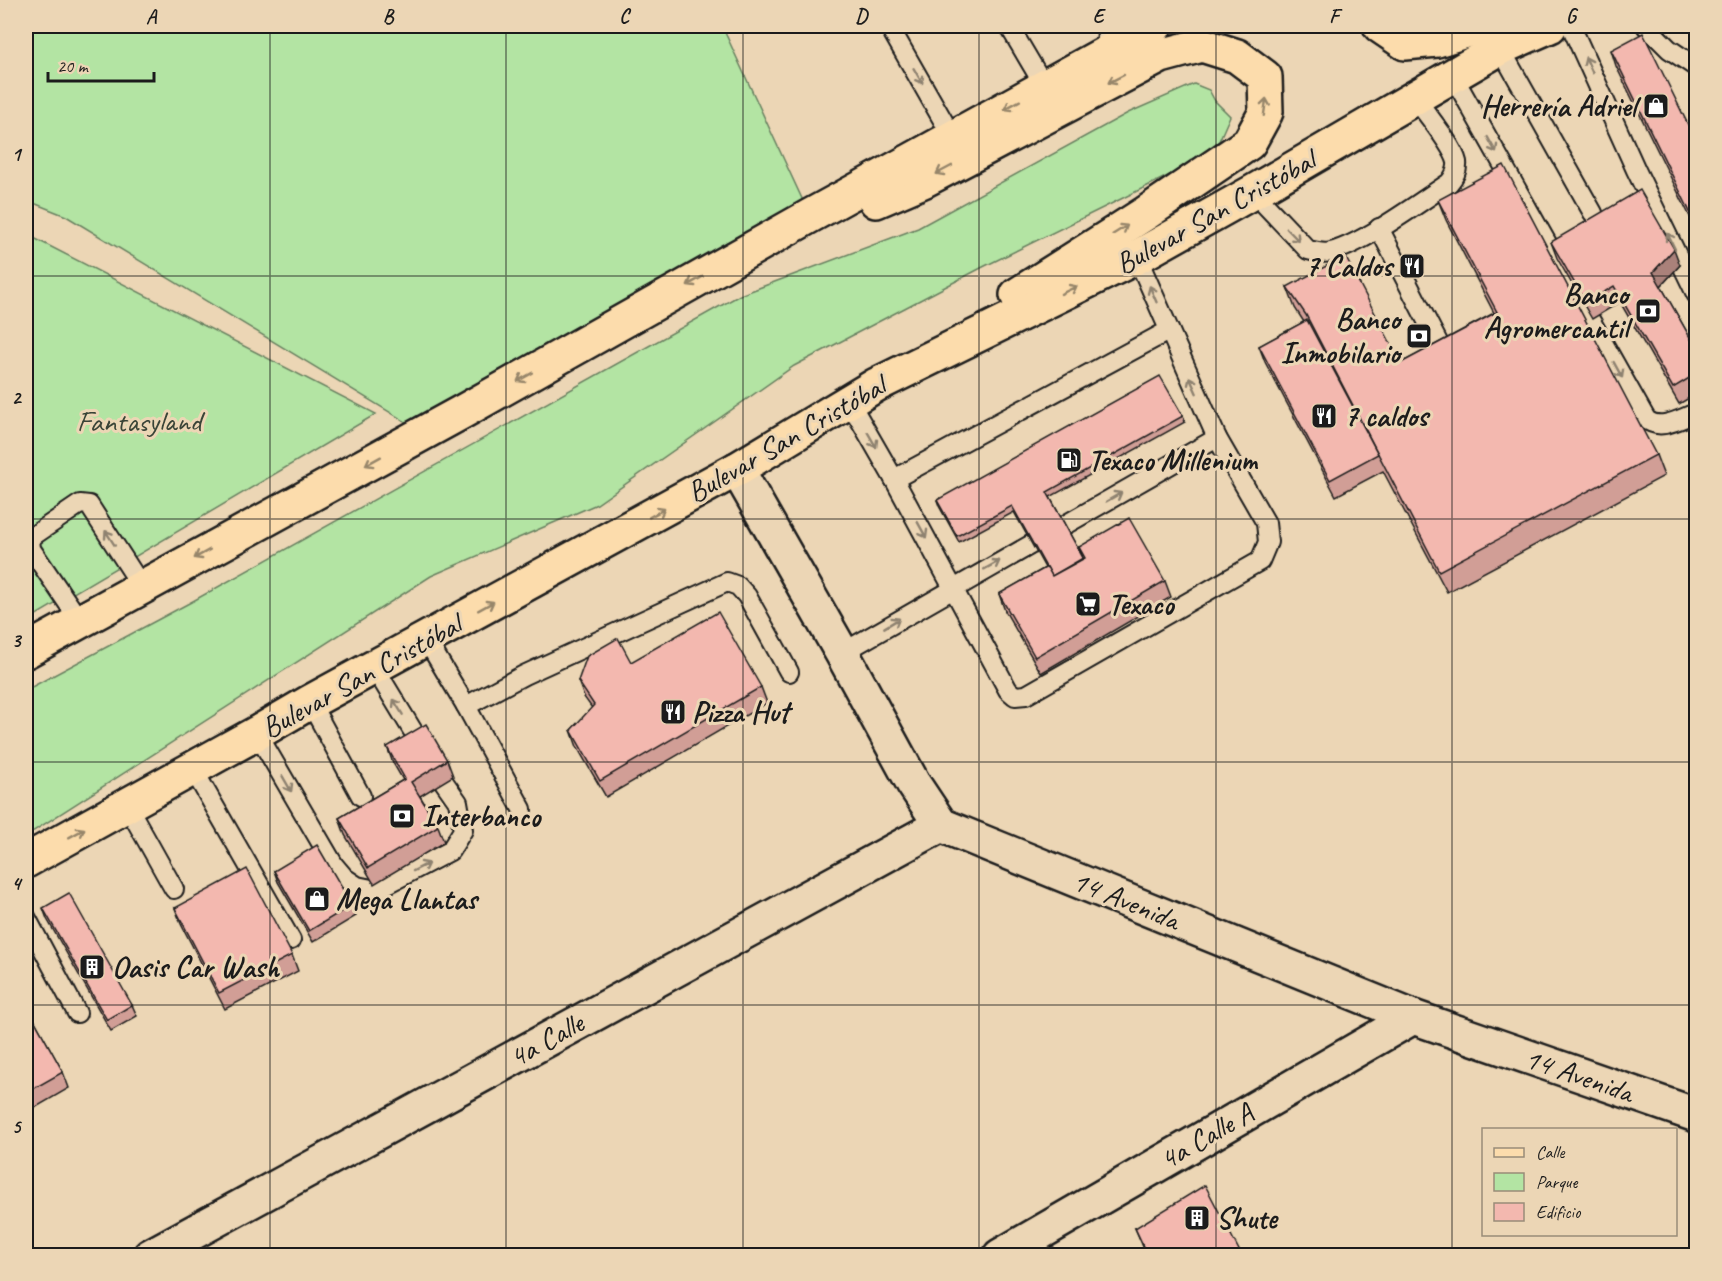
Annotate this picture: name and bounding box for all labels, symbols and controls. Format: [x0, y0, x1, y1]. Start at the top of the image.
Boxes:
text: A [146, 4, 158, 29]
text: B [383, 4, 395, 29]
text: C [619, 4, 631, 29]
text: D [855, 4, 869, 29]
text: E [1093, 4, 1107, 29]
text: F [1329, 4, 1343, 29]
text: G [1566, 4, 1579, 29]
scale bar [48, 45, 154, 83]
text: 20 m [57, 55, 90, 77]
one-way arrow [1582, 56, 1594, 74]
one-way arrow [912, 67, 924, 84]
one-way arrow [1108, 73, 1126, 85]
place label: Herrería Adriel [1481, 87, 1642, 125]
shop icon: Herrería Adriel [1641, 91, 1671, 121]
one-way arrow [1259, 98, 1270, 117]
one-way arrow [1004, 100, 1022, 111]
one-way arrow [1486, 137, 1498, 154]
street label: Bulevar San Cristóbal [1108, 139, 1326, 283]
text: 1 [12, 142, 23, 167]
one-way arrow [936, 164, 953, 176]
one-way arrow [1111, 223, 1128, 235]
one-way arrow [1286, 227, 1301, 242]
one-way arrow [1664, 233, 1676, 251]
place label: 7 Caldos [1305, 247, 1395, 285]
restaurant icon: 7 Caldos [1397, 251, 1427, 281]
place label: Banco Agromercantil [1484, 275, 1634, 347]
one-way arrow [687, 276, 704, 288]
one-way arrow [1059, 284, 1077, 296]
one-way arrow [1146, 285, 1158, 303]
bank icon: Banco Agromercantil [1633, 296, 1663, 326]
place label: Banco Inmobilario [1280, 300, 1403, 372]
bank icon: Banco Inmobilario [1404, 321, 1434, 351]
one-way arrow [1613, 361, 1625, 378]
street label: Bulevar San Cristóbal [680, 364, 896, 511]
one-way arrow [517, 371, 534, 383]
one-way arrow [1187, 377, 1198, 395]
text: 2 [12, 385, 23, 410]
place label: 7 caldos [1344, 397, 1431, 435]
restaurant icon: 7 caldos [1309, 401, 1339, 431]
park label: Fantasyland [77, 402, 205, 440]
one-way arrow [866, 431, 878, 448]
place label: Texaco Millenium [1088, 441, 1259, 479]
fuel station icon: Texaco Millenium [1054, 445, 1084, 475]
one-way arrow [364, 456, 382, 467]
one-way arrow [1105, 490, 1122, 502]
one-way arrow [648, 507, 665, 519]
one-way arrow [916, 521, 928, 538]
one-way arrow [104, 530, 116, 546]
one-way arrow [193, 549, 211, 560]
one-way arrow [983, 559, 1001, 570]
place label: Texaco [1108, 585, 1175, 623]
supermarket icon: Texaco [1073, 589, 1103, 619]
one-way arrow [477, 600, 494, 612]
street label: Bulevar San Cristóbal [254, 603, 472, 747]
one-way arrow [883, 617, 900, 629]
text: 3 [12, 628, 23, 653]
place label: Pizza Hut [692, 693, 794, 731]
restaurant icon: Pizza Hut [658, 697, 688, 727]
one-way arrow [391, 699, 403, 716]
one-way arrow [281, 775, 293, 792]
place label: Interbanco [422, 797, 542, 835]
bank icon: Interbanco [387, 801, 417, 831]
one-way arrow [68, 827, 85, 839]
one-way arrow [411, 860, 429, 872]
street label: 14 Avenida [1067, 861, 1188, 940]
text: 4 [12, 871, 24, 896]
place label: Mega Llantas [336, 880, 480, 918]
shop icon: Mega Llantas [302, 884, 332, 914]
place label: Oasis Car Wash [112, 948, 280, 986]
building icon: Oasis Car Wash [77, 952, 107, 982]
street label: 4a Calle [502, 1003, 592, 1076]
street label: 14 Avenida [1520, 1039, 1641, 1112]
street label: 4a Calle A [1152, 1093, 1261, 1178]
text: 5 [12, 1114, 23, 1139]
legend [1482, 1128, 1677, 1236]
text: Calle [1536, 1141, 1565, 1163]
text: Parque [1536, 1171, 1578, 1193]
place label: Shute [1216, 1199, 1279, 1237]
text: Edificio [1536, 1201, 1582, 1223]
building icon: Shute [1182, 1203, 1212, 1233]

